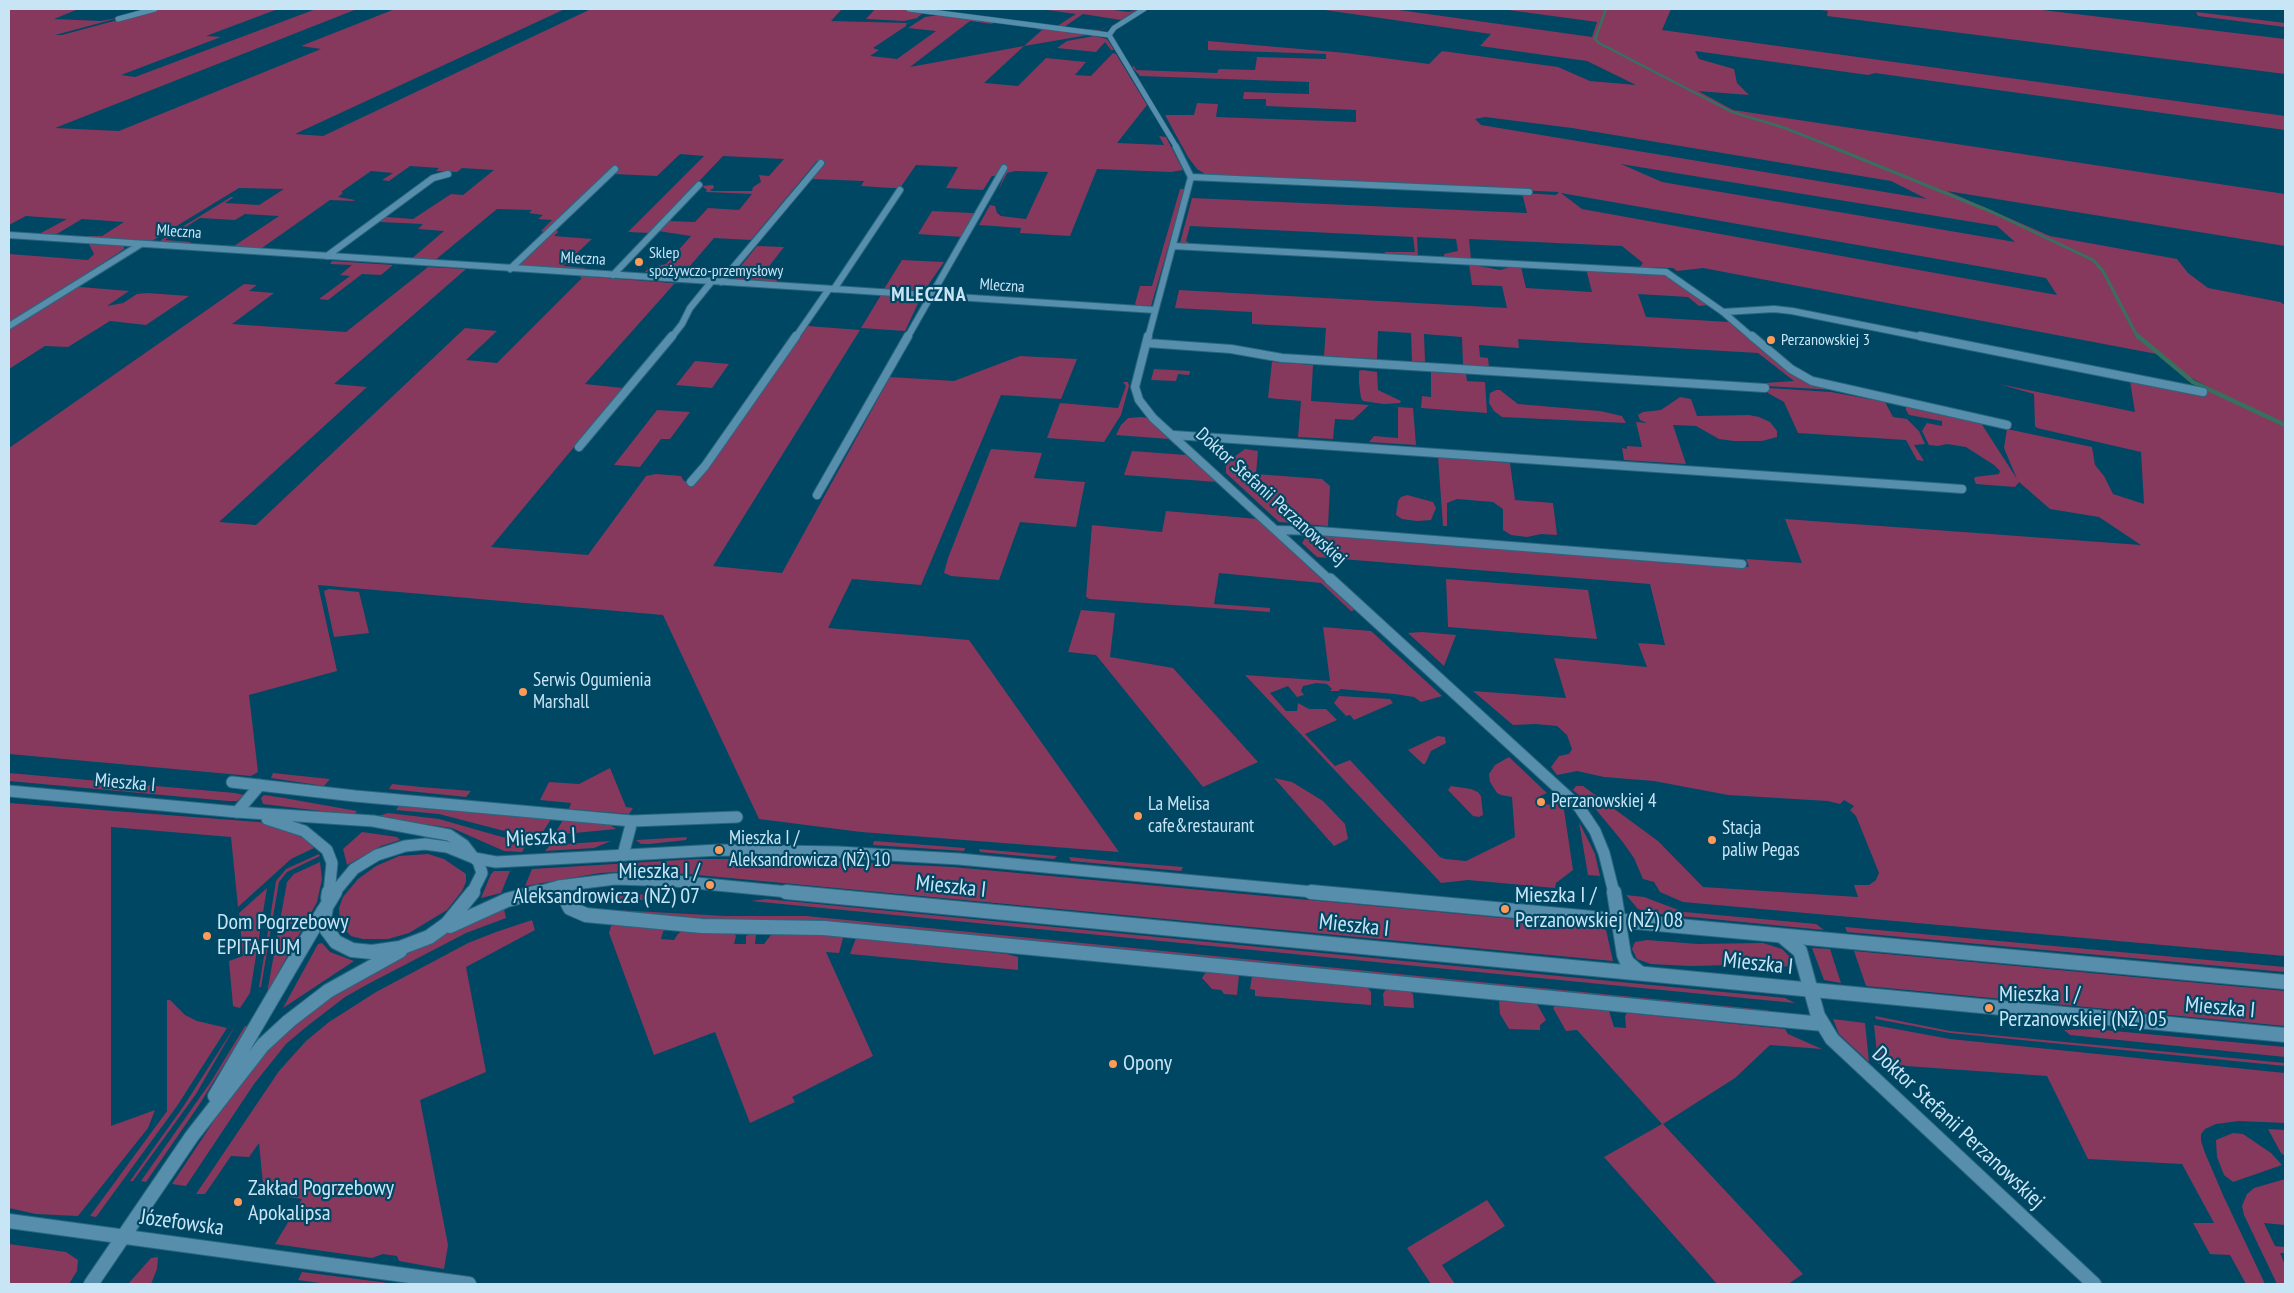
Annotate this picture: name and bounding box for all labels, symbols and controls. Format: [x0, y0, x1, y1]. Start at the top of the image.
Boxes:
street label: Mleczna [156, 221, 202, 243]
place label: Sklep spożywczo-przemysłowy [649, 243, 783, 281]
street label: Mleczna [560, 248, 606, 270]
marker: Sklep spożywczo-przemysłowy [633, 256, 645, 268]
street label: Mleczna [979, 275, 1025, 297]
district label: MLECZNA [890, 283, 968, 307]
place label: Perzanowskiej 3 [1781, 330, 1870, 350]
marker: Perzanowskiej 3 [1765, 334, 1777, 346]
street label: Doktor Stefanii Perzanowskiej [1191, 423, 1351, 571]
place label: Serwis Ogumienia Marshall [533, 670, 651, 714]
marker: Serwis Ogumienia Marshall [517, 686, 529, 698]
street label: Mieszka I [94, 769, 156, 797]
place label: Perzanowskiej 4 [1551, 791, 1657, 813]
place label: La Melisa cafe&restaurant [1148, 794, 1254, 838]
marker: Perzanowskiej 4 [1535, 796, 1547, 808]
marker: La Melisa cafe&restaurant [1132, 810, 1144, 822]
place label: Stacja paliw Pegas [1722, 818, 1800, 862]
street label: Mieszka I [505, 823, 577, 853]
place label: Mieszka I / Aleksandrowicza (NŻ) 10 [729, 828, 890, 872]
marker: Stacja paliw Pegas [1706, 834, 1718, 846]
marker: Mieszka I / Aleksandrowicza (NŻ) 10 [713, 844, 725, 856]
place label: Mieszka I / Aleksandrowicza (NŻ) 07 [513, 859, 700, 910]
street label: Mieszka I [915, 870, 987, 904]
marker: Mieszka I / Aleksandrowicza (NŻ) 07 [704, 879, 716, 891]
place label: Mieszka I / Perzanowskiej (NŻ) 08 [1515, 883, 1683, 934]
marker: Mieszka I / Perzanowskiej (NŻ) 08 [1499, 903, 1511, 915]
street label: Mieszka I [1318, 909, 1390, 943]
place label: Dom Pogrzebowy EPITAFIUM [217, 910, 348, 961]
marker: Dom Pogrzebowy EPITAFIUM [201, 930, 213, 942]
street label: Mieszka I [1722, 947, 1794, 981]
place label: Mieszka I / Perzanowskiej (NŻ) 05 [1999, 982, 2167, 1034]
street label: Mieszka I [2184, 992, 2256, 1024]
marker: Mieszka I / Perzanowskiej (NŻ) 05 [1983, 1002, 1995, 1014]
street label: Doktor Stefanii Perzanowskiej [1866, 1041, 2050, 1215]
place label: Opony [1123, 1051, 1172, 1077]
marker: Opony [1107, 1058, 1119, 1070]
place label: Zakład Pogrzebowy Apokalipsa [248, 1176, 394, 1228]
marker: Zakład Pogrzebowy Apokalipsa [232, 1196, 244, 1208]
street label: Józefowska [139, 1204, 225, 1242]

